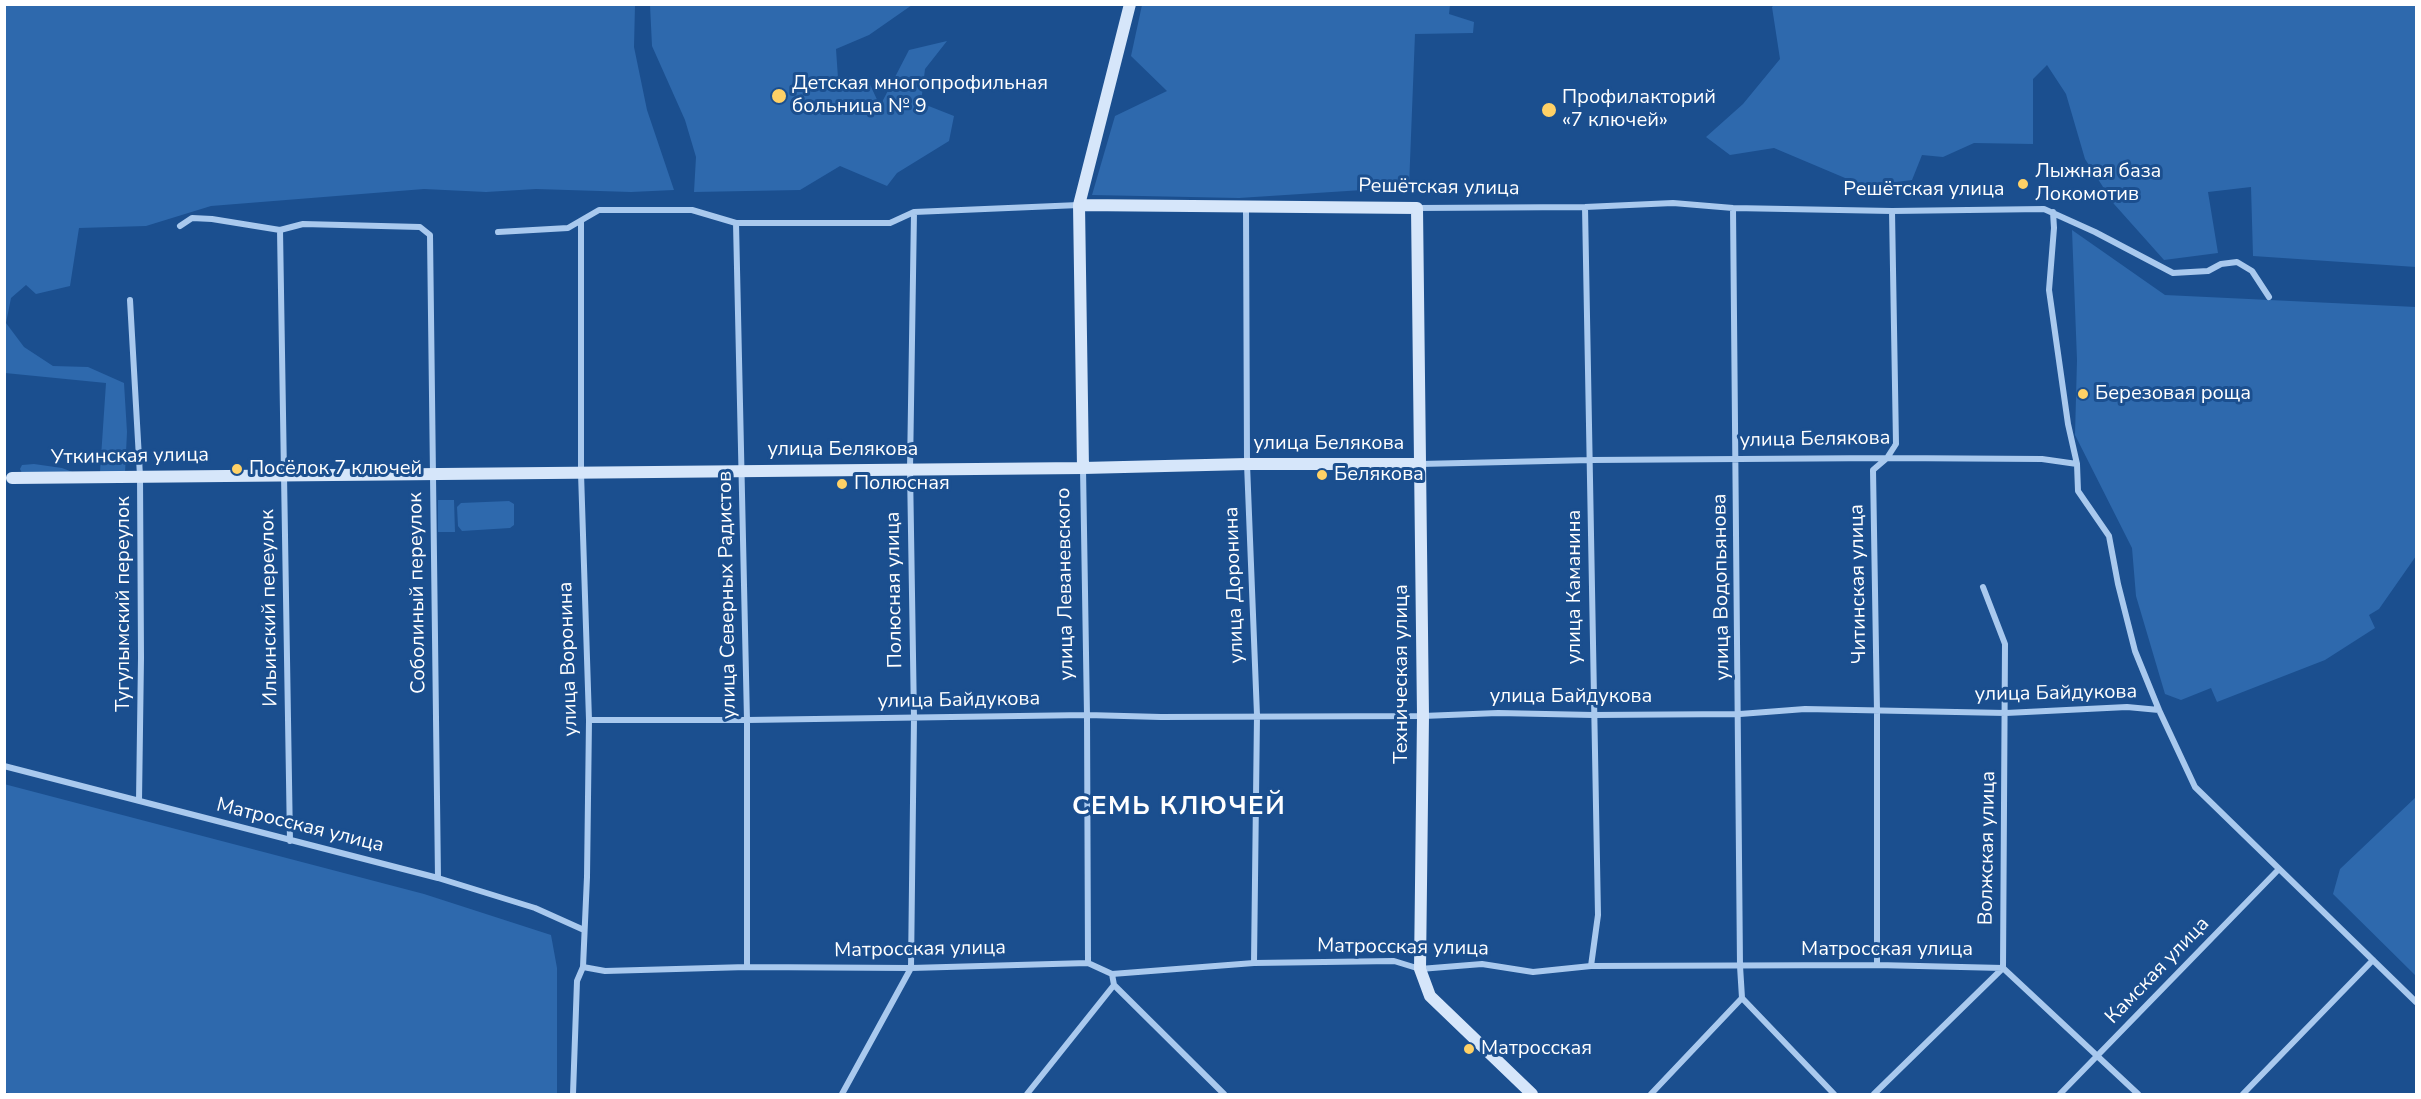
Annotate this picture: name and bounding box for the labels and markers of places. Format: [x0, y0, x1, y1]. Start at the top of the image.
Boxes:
place label: Детская многопрофильная больница № 9 [792, 72, 1048, 119]
place label: Профилакторий «7 ключей» [1562, 86, 1716, 133]
marker: Детская многопрофильная больница № 9 [770, 87, 788, 105]
marker: Профилакторий «7 ключей» [1540, 101, 1558, 119]
place label: Лыжная база Локомотив [2035, 160, 2161, 207]
marker: Лыжная база Локомотив [2016, 177, 2030, 191]
place label: Березовая роща [2095, 382, 2251, 406]
marker: Березовая роща [2076, 387, 2090, 401]
place label: Посёлок 7 ключей [249, 457, 422, 481]
marker: Посёлок 7 ключей [230, 462, 244, 476]
place label: Белякова [1334, 463, 1424, 487]
marker: Белякова [1315, 468, 1329, 482]
place label: Полюсная [854, 472, 950, 496]
marker: Полюсная [835, 477, 849, 491]
place label: Матросская [1481, 1037, 1592, 1061]
marker: Матросская [1462, 1042, 1476, 1056]

